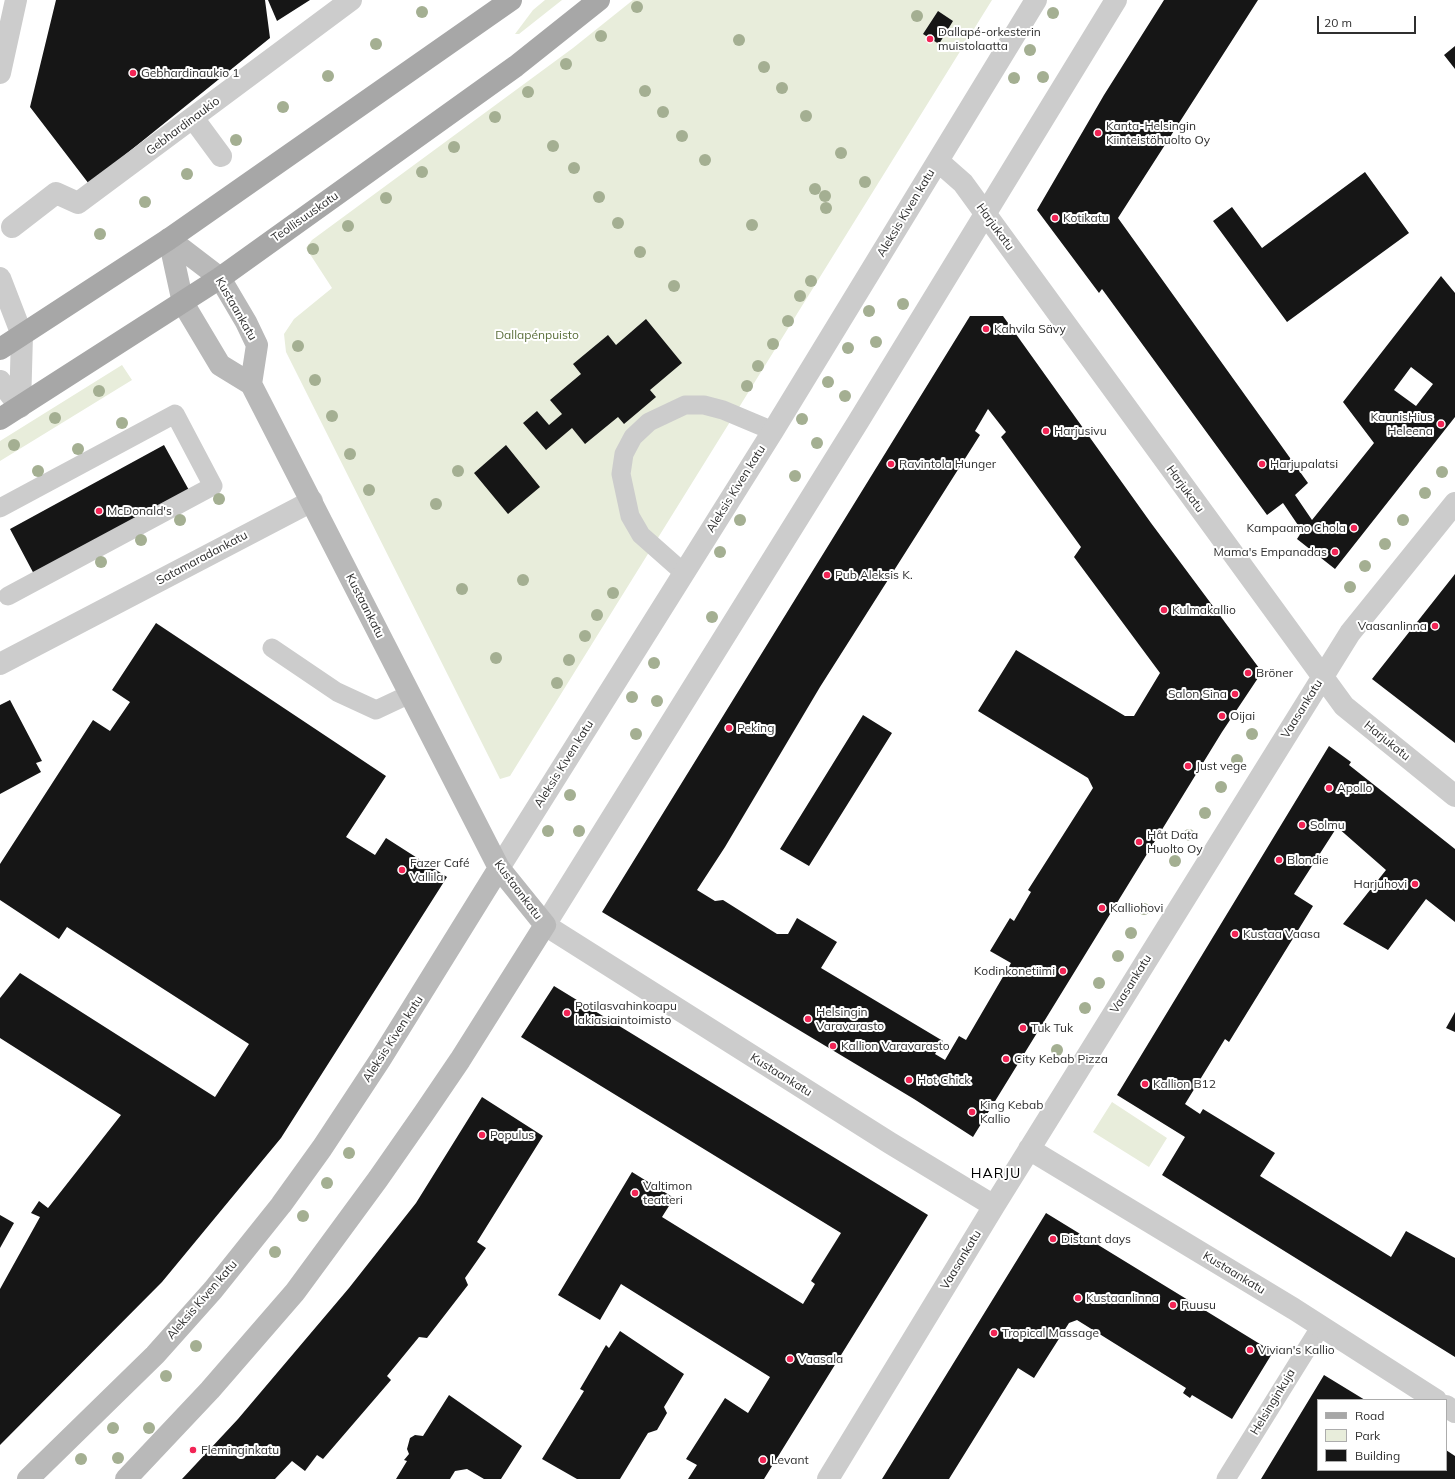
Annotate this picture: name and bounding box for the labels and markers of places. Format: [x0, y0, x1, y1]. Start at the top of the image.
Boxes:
place label: Dallapé-orkesterin muistolaatta [938, 25, 1041, 53]
marker: Dallapé-orkesterin muistolaatta [925, 34, 935, 44]
place label: Gebhardinaukio 1 [141, 66, 239, 80]
marker: Gebhardinaukio 1 [128, 68, 138, 78]
place label: Kanta-Helsingin Kiinteistöhuolto Oy [1106, 119, 1210, 147]
marker: Kanta-Helsingin Kiinteistöhuolto Oy [1093, 128, 1103, 138]
place label: Kotikatu [1063, 211, 1109, 225]
marker: Kotikatu [1050, 213, 1060, 223]
place label: Kahvila Sävy [994, 322, 1066, 336]
marker: Kahvila Sävy [981, 324, 991, 334]
place label: KaunisHius Heleena [1371, 410, 1433, 438]
marker: KaunisHius Heleena [1436, 419, 1446, 429]
place label: Harjusivu [1054, 424, 1107, 438]
marker: Harjusivu [1041, 426, 1051, 436]
place label: Ravintola Hunger [899, 457, 996, 471]
place label: Harjupalatsi [1270, 457, 1338, 471]
marker: Ravintola Hunger [886, 459, 896, 469]
marker: Harjupalatsi [1257, 459, 1267, 469]
place label: McDonald's [107, 504, 172, 518]
marker: McDonald's [94, 506, 104, 516]
place label: Kampaamo Chola [1246, 521, 1346, 535]
marker: Kampaamo Chola [1349, 523, 1359, 533]
place label: Mama's Empanadas [1213, 545, 1327, 559]
marker: Mama's Empanadas [1330, 547, 1340, 557]
place label: Pub Aleksis K. [835, 568, 913, 582]
marker: Pub Aleksis K. [822, 570, 832, 580]
place label: Kulmakallio [1172, 603, 1236, 617]
marker: Kulmakallio [1159, 605, 1169, 615]
place label: Vaasanlinna [1358, 619, 1427, 633]
marker: Vaasanlinna [1430, 621, 1440, 631]
place label: Bröner [1256, 666, 1293, 680]
marker: Bröner [1243, 668, 1253, 678]
place label: Salon Sina [1168, 687, 1227, 701]
marker: Salon Sina [1230, 689, 1240, 699]
place label: Oijai [1230, 709, 1255, 723]
marker: Oijai [1217, 711, 1227, 721]
place label: Peking [737, 721, 774, 735]
marker: Peking [724, 723, 734, 733]
place label: Just vege [1196, 759, 1247, 773]
marker: Just vege [1183, 761, 1193, 771]
place label: Apollo [1337, 781, 1372, 795]
marker: Apollo [1324, 783, 1334, 793]
place label: Solmu [1310, 818, 1345, 832]
marker: Solmu [1297, 820, 1307, 830]
place label: Håt Data Huolto Oy [1147, 828, 1203, 856]
marker: Håt Data Huolto Oy [1134, 837, 1144, 847]
place label: Blondie [1287, 853, 1328, 867]
marker: Blondie [1274, 855, 1284, 865]
place label: Fazer Café Vallila [410, 856, 469, 884]
marker: Fazer Café Vallila [397, 865, 407, 875]
place label: Harjuhovi [1353, 877, 1407, 891]
marker: Harjuhovi [1410, 879, 1420, 889]
place label: Kalliohovi [1110, 901, 1163, 915]
marker: Kalliohovi [1097, 903, 1107, 913]
place label: Kustaa Vaasa [1243, 927, 1320, 941]
marker: Kustaa Vaasa [1230, 929, 1240, 939]
place label: Kodinkonetiimi [974, 964, 1055, 978]
marker: Kodinkonetiimi [1058, 966, 1068, 976]
place label: Potilasvahinkoapu lakiasiaintoimisto [575, 999, 677, 1027]
place label: Helsingin Varavarasto [816, 1005, 884, 1033]
marker: Potilasvahinkoapu lakiasiaintoimisto [562, 1008, 572, 1018]
marker: Helsingin Varavarasto [803, 1014, 813, 1024]
place label: Tuk Tuk [1031, 1021, 1073, 1035]
marker: Tuk Tuk [1018, 1023, 1028, 1033]
place label: Kallion Varavarasto [841, 1039, 950, 1053]
marker: Kallion Varavarasto [828, 1041, 838, 1051]
place label: City Kebab Pizza [1014, 1052, 1108, 1066]
marker: City Kebab Pizza [1001, 1054, 1011, 1064]
place label: Hot Chick [917, 1073, 971, 1087]
marker: Hot Chick [904, 1075, 914, 1085]
place label: Kallion B12 [1153, 1077, 1216, 1091]
marker: Kallion B12 [1140, 1079, 1150, 1089]
place label: King Kebab Kallio [980, 1098, 1043, 1126]
marker: King Kebab Kallio [967, 1107, 977, 1117]
place label: Populus [490, 1128, 534, 1142]
marker: Populus [477, 1130, 487, 1140]
place label: Valtimon teatteri [643, 1179, 692, 1207]
marker: Valtimon teatteri [630, 1188, 640, 1198]
place label: Distant days [1061, 1232, 1131, 1246]
marker: Distant days [1048, 1234, 1058, 1244]
place label: Kustaanlinna [1086, 1291, 1159, 1305]
marker: Kustaanlinna [1073, 1293, 1083, 1303]
place label: Ruusu [1181, 1298, 1216, 1312]
marker: Ruusu [1168, 1300, 1178, 1310]
place label: Tropical Massage [1002, 1326, 1099, 1340]
marker: Tropical Massage [989, 1328, 999, 1338]
place label: Vivian's Kallio [1258, 1343, 1335, 1357]
marker: Vivian's Kallio [1245, 1345, 1255, 1355]
place label: Vaasala [798, 1352, 843, 1366]
marker: Vaasala [785, 1354, 795, 1364]
place label: Fleminginkatu [201, 1443, 279, 1457]
marker: Fleminginkatu [188, 1445, 198, 1455]
place label: Levant [771, 1453, 809, 1467]
marker: Levant [758, 1455, 768, 1465]

